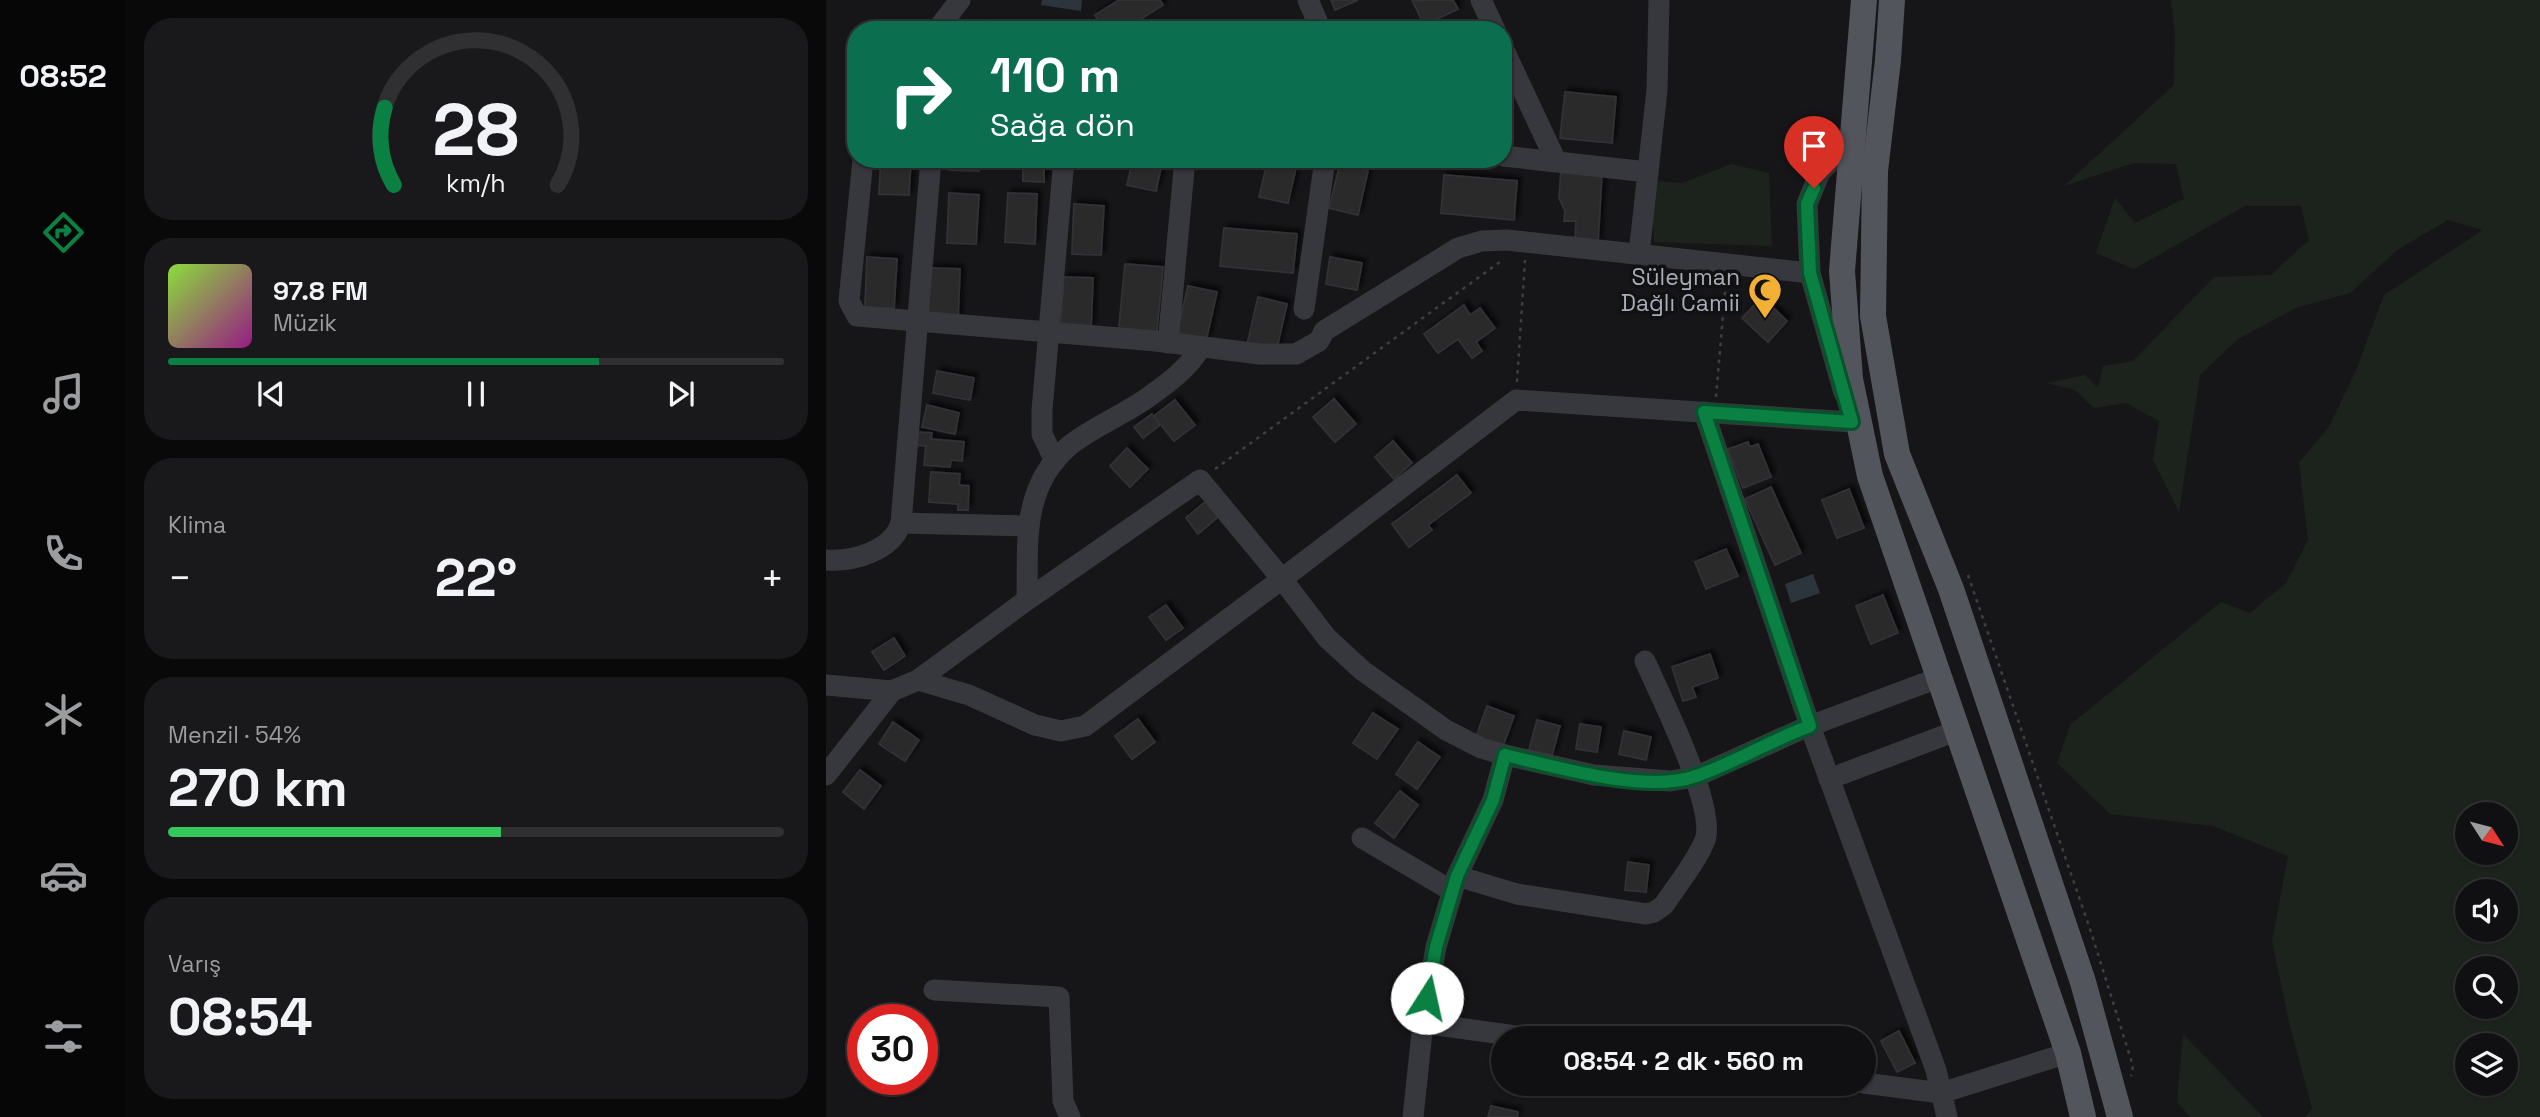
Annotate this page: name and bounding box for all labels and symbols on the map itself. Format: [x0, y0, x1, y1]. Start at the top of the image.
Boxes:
pin [1784, 116, 1844, 188]
place label: Süleyman Dağlı Camii [1621, 262, 1740, 318]
mosque icon: Süleyman Dağlı Camii [1746, 271, 1784, 320]
north arrow [2455, 802, 2518, 864]
position arrow [1390, 961, 1464, 1035]
speed limit sign: 30 [847, 1004, 938, 1095]

